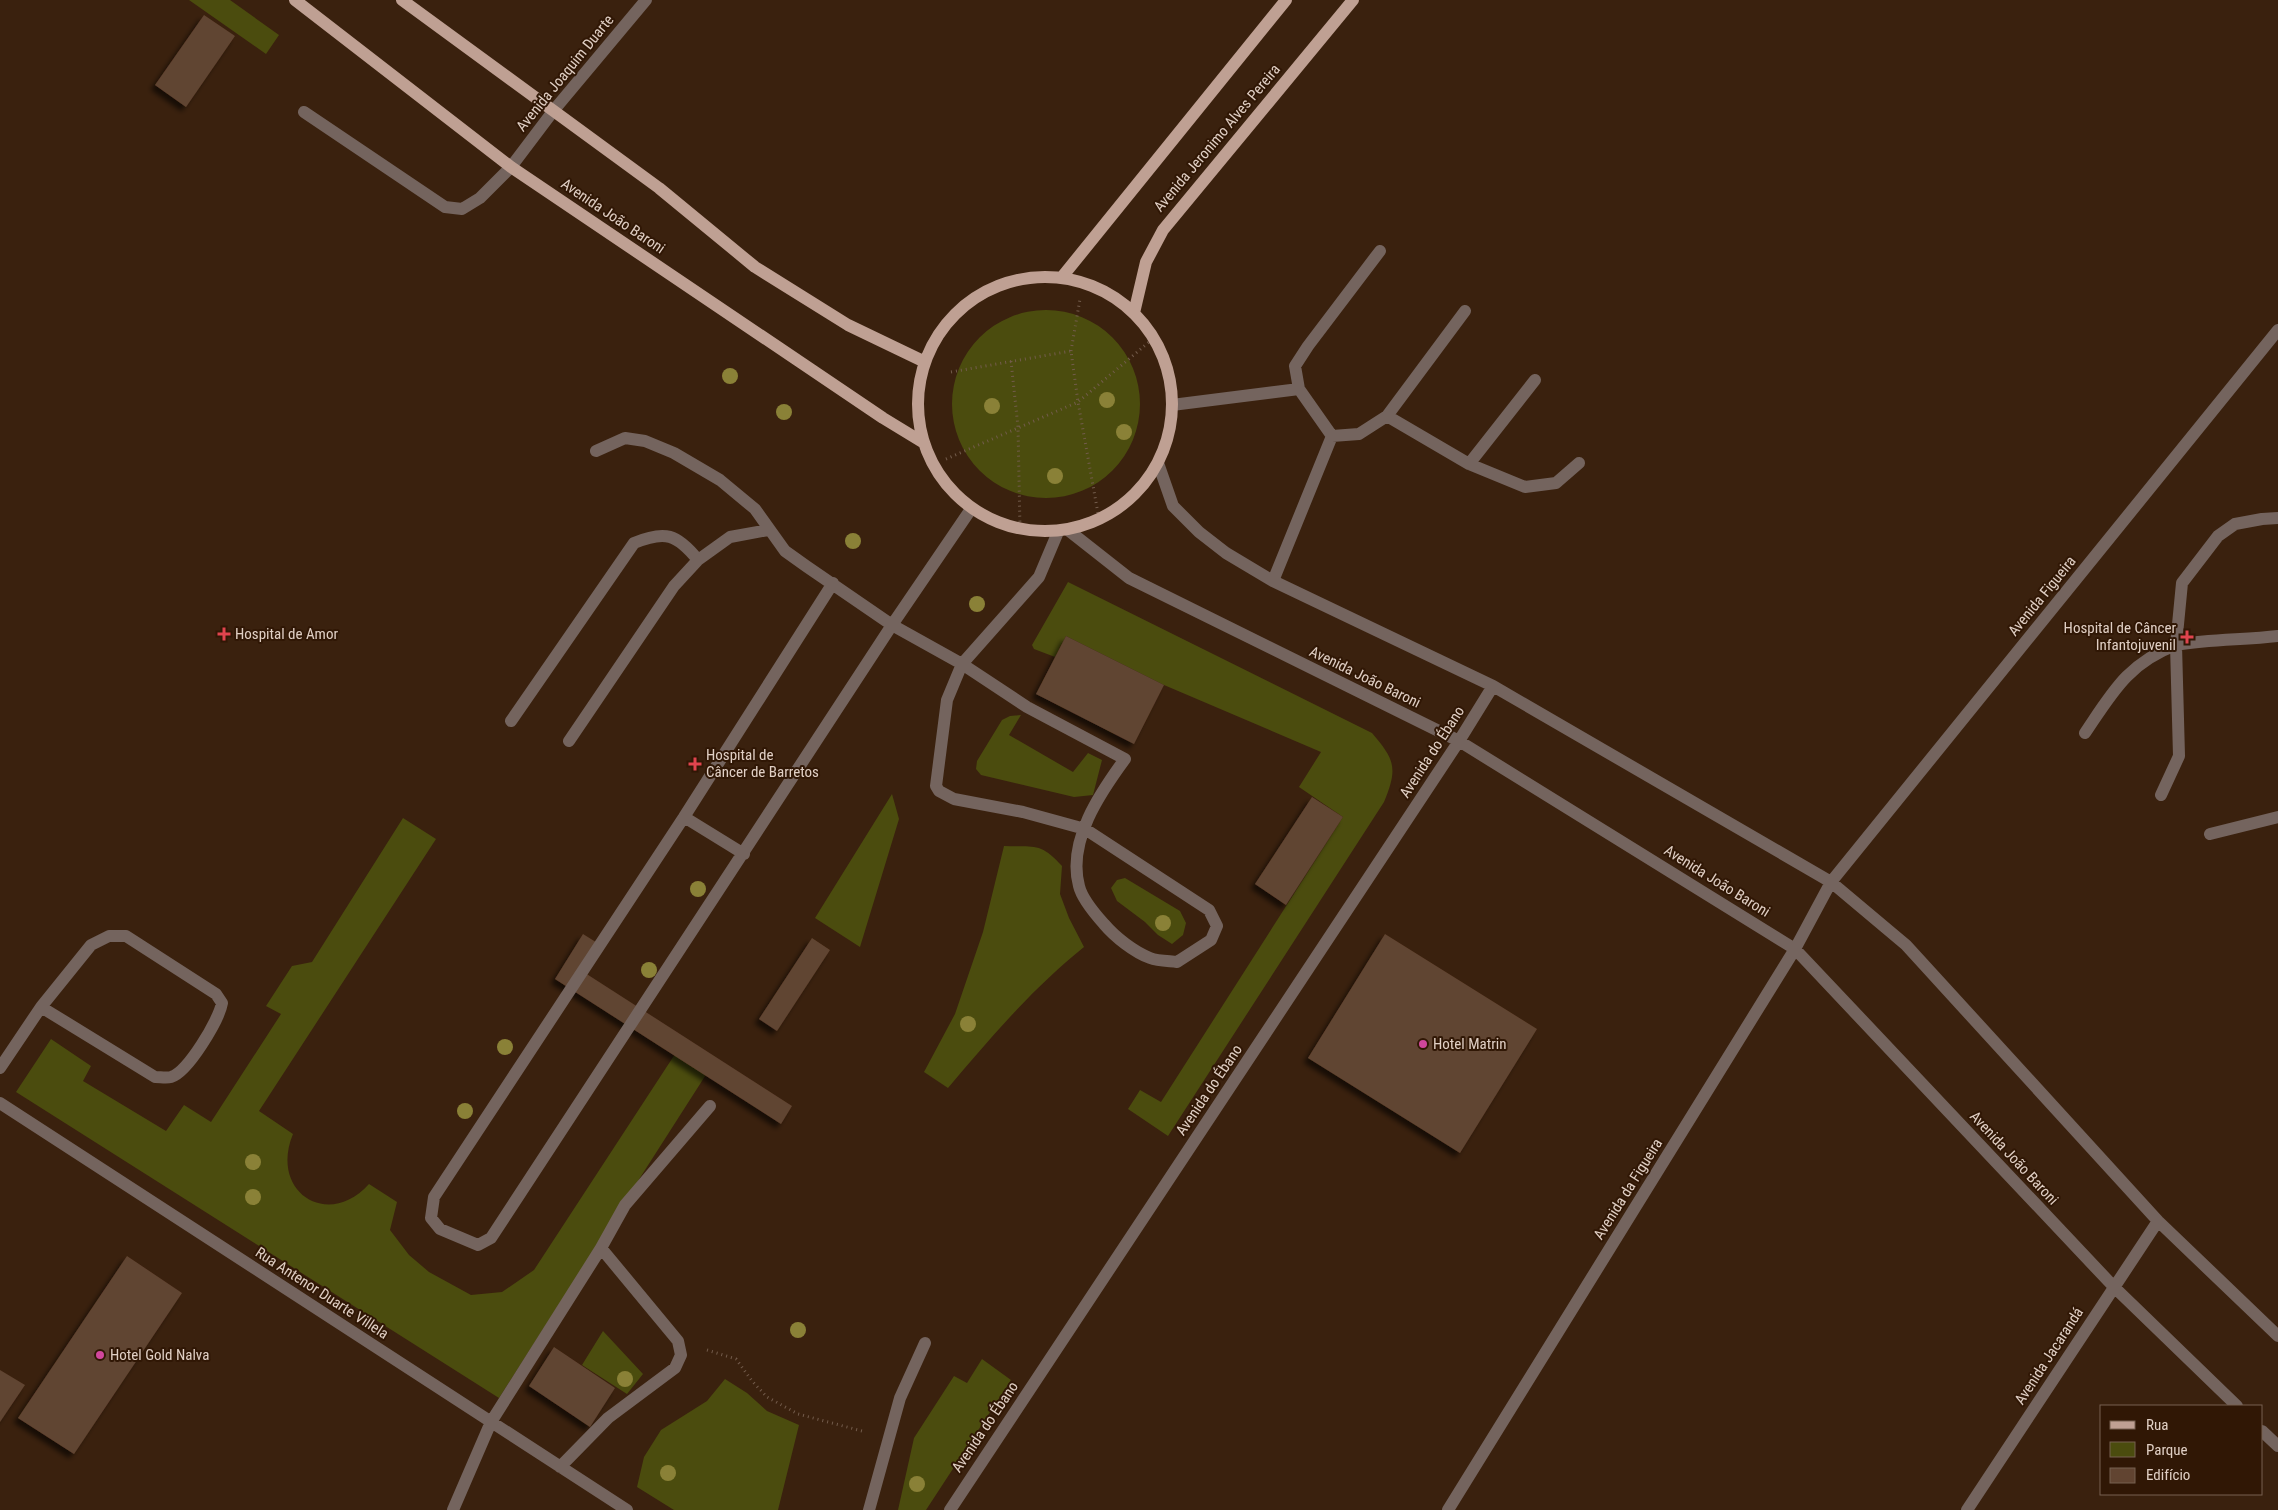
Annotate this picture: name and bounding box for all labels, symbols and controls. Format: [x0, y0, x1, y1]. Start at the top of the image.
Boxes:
street label: Avenida Joaquim Duarte [512, 11, 618, 135]
street label: Avenida Jeronimo Alves Pereira [1150, 61, 1284, 215]
street label: Avenida João Baroni [558, 175, 668, 257]
street label: Avenida Figueira [2004, 552, 2080, 640]
place label: Hospital de Câncer Infantojuvenil [2064, 619, 2176, 654]
place label: Hospital de Amor [235, 625, 338, 643]
marker: Hospital de Amor [217, 627, 231, 641]
marker: Hospital de Câncer Infantojuvenil [2180, 630, 2194, 644]
street label: Avenida João Baroni [1307, 642, 1423, 712]
street label: Avenida do Ébano [1396, 703, 1468, 801]
place label: Hospital de Câncer de Barretos [706, 746, 819, 781]
marker: Hospital de Câncer de Barretos [688, 757, 702, 771]
street label: Avenida João Baroni [1661, 841, 1773, 921]
place label: Hotel Matrin [1433, 1035, 1506, 1053]
marker: Hotel Matrin [1417, 1038, 1429, 1050]
street label: Avenida do Ébano [1172, 1041, 1246, 1139]
street label: Avenida João Baroni [1966, 1107, 2062, 1209]
street label: Avenida da Figueira [1590, 1135, 1666, 1243]
street label: Rua Antenor Duarte Villela [252, 1243, 392, 1343]
street label: Avenida Jacarandá [2011, 1304, 2087, 1408]
place label: Hotel Gold Nalva [110, 1346, 209, 1364]
marker: Hotel Gold Nalva [94, 1349, 106, 1361]
street label: Avenida do Ébano [948, 1378, 1022, 1476]
legend [2100, 1405, 2263, 1495]
text: Rua [2146, 1416, 2168, 1434]
text: Parque [2146, 1441, 2188, 1459]
text: Edifício [2146, 1466, 2190, 1484]

